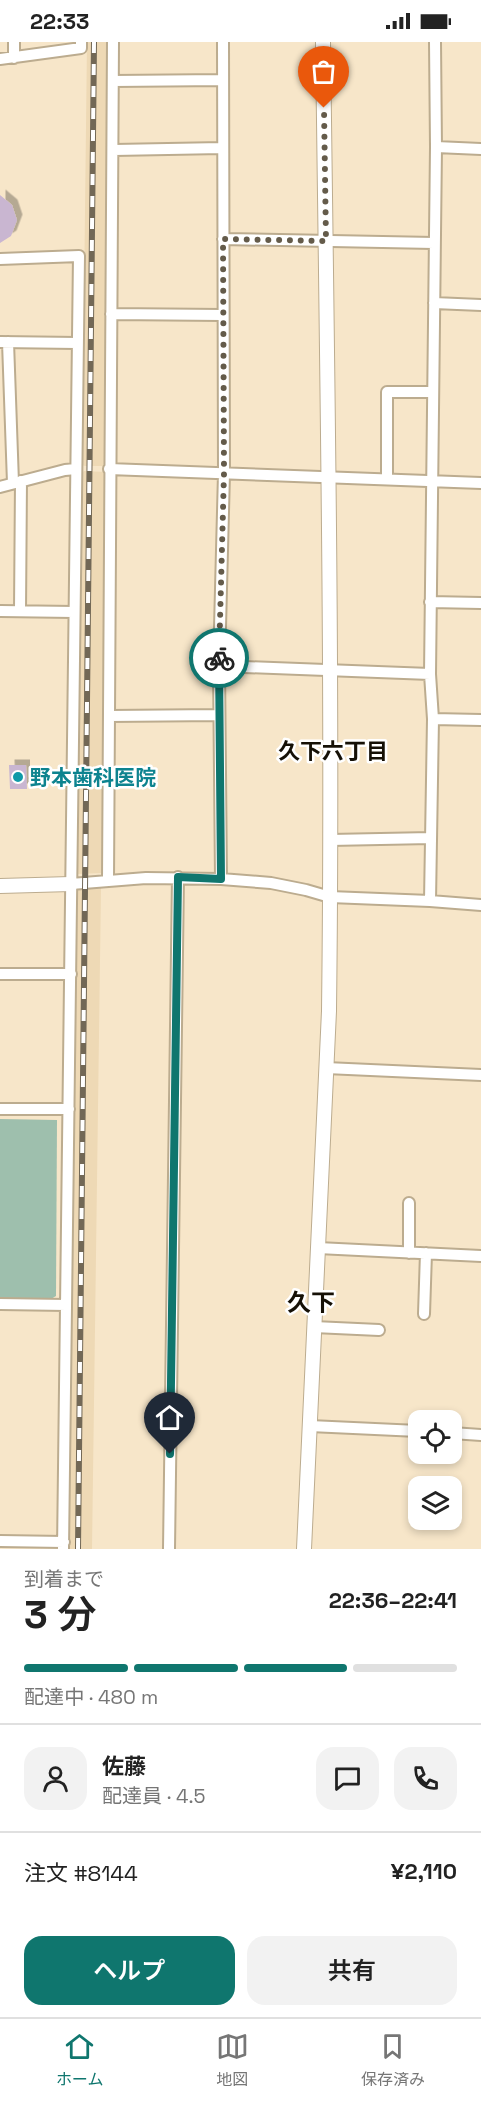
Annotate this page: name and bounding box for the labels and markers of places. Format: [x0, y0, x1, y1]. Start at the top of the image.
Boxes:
pin [298, 46, 349, 108]
place label: 野本歯科医院 [30, 764, 156, 791]
marker: 野本歯科医院 [11, 770, 25, 784]
pin [144, 1392, 195, 1454]

